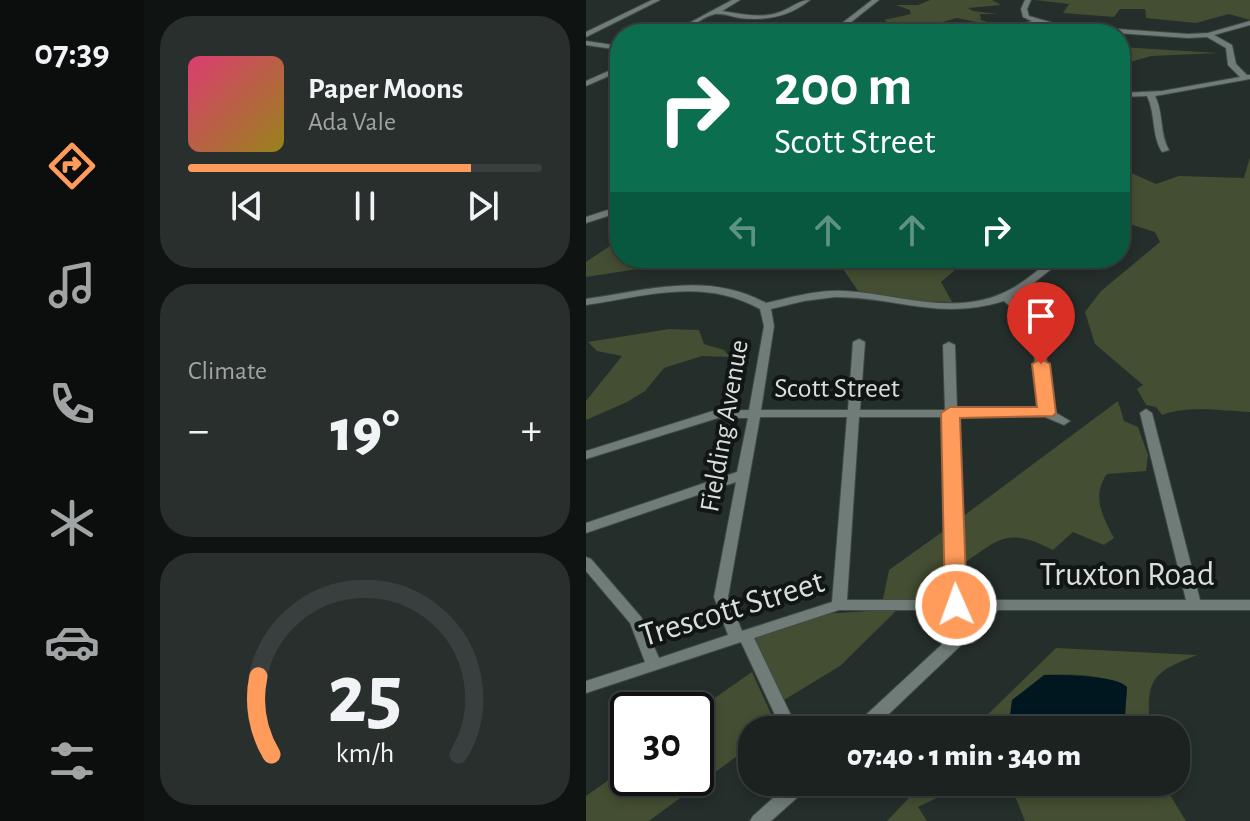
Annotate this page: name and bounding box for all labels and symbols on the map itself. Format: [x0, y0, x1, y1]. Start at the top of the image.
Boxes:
pin [1007, 282, 1075, 364]
street label: Fielding Avenue [696, 338, 754, 514]
street label: Scott Street [774, 375, 900, 403]
street label: Truxton Road [1039, 558, 1215, 592]
position arrow [914, 563, 998, 647]
street label: Trescott Street [636, 565, 828, 653]
speed limit sign: 30 [610, 692, 714, 796]

